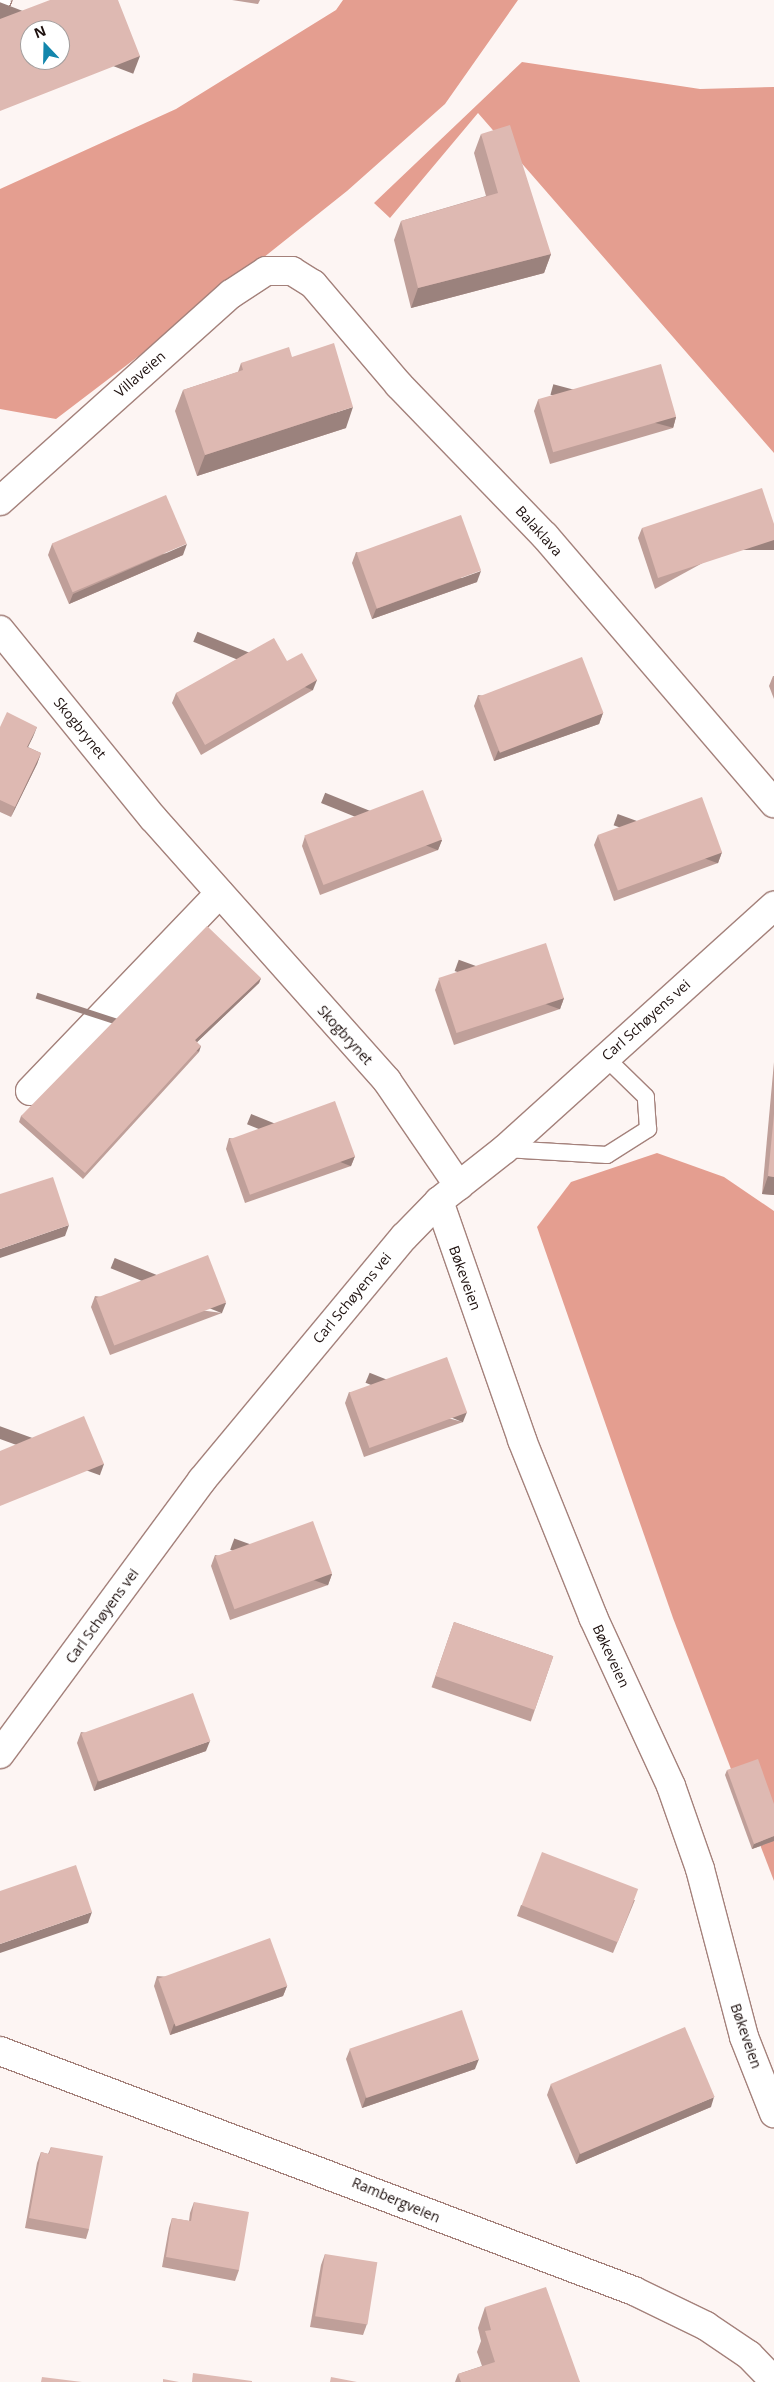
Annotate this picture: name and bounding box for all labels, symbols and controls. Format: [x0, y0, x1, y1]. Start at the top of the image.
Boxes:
north arrow [20, 20, 70, 70]
text: N [31, 21, 49, 42]
street label: Villaveien [111, 347, 169, 401]
street label: Balaklava [512, 502, 566, 560]
street label: Skogbrynet [50, 694, 110, 762]
street label: Carl Schøyens vei [598, 976, 694, 1064]
street label: Skogbrynet [314, 1002, 376, 1068]
street label: Bøkeveien [446, 1243, 484, 1313]
street label: Carl Schøyens vei [309, 1249, 395, 1347]
street label: Carl Schøyens vei [62, 1565, 142, 1667]
street label: Bøkeveien [589, 1622, 633, 1690]
street label: Bøkeveien [727, 2001, 765, 2071]
street label: Rambergveien [349, 2174, 443, 2226]

